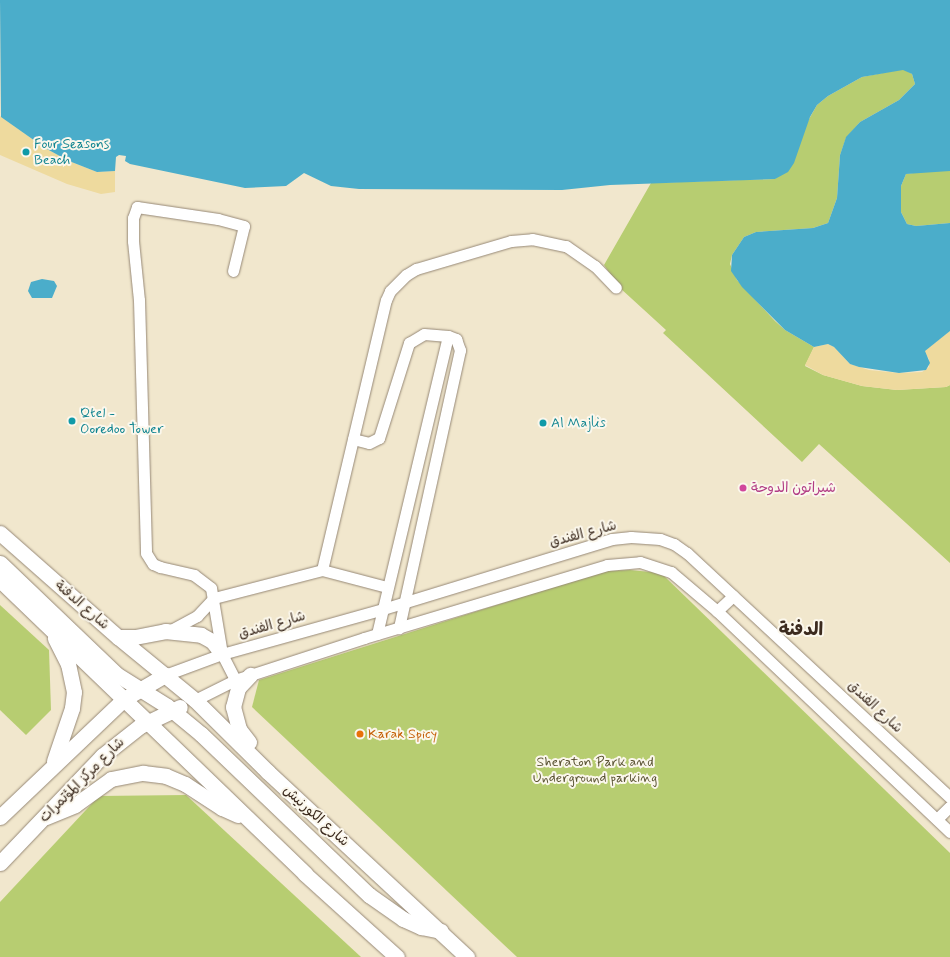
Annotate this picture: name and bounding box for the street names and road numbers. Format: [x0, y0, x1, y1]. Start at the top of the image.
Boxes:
street label: شارع الفندق [548, 517, 618, 551]
street label: شارع الدفنة [51, 577, 113, 633]
street label: شارع الفندق [237, 607, 307, 643]
street label: شارع الفندق [844, 677, 906, 737]
street label: شارع مركز المؤتمرات [36, 734, 128, 826]
street label: شارع الكورنيش [279, 782, 353, 850]

